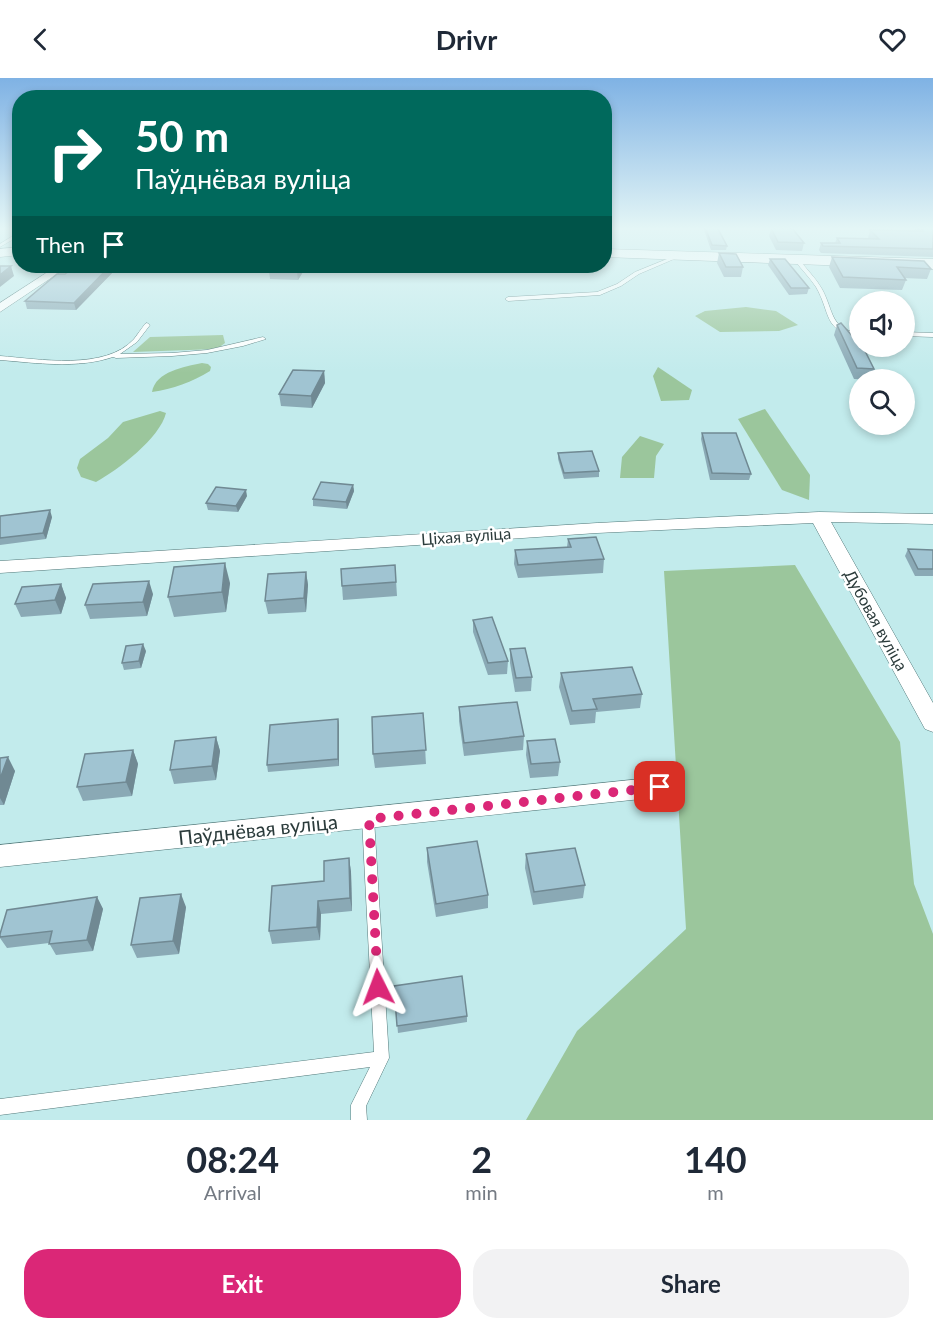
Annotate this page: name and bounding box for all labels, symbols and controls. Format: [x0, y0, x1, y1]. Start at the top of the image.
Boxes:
icon: back [24, 23, 57, 56]
text: Drivr [436, 23, 497, 56]
icon: heart [876, 23, 909, 56]
text: 50 m [135, 111, 229, 161]
icon: right [36, 114, 114, 192]
text: Паўднёвая вуліца [135, 162, 351, 195]
icon: arrive [97, 228, 130, 261]
text: Then [36, 231, 85, 258]
map controls [849, 291, 915, 435]
button: sound [849, 291, 915, 357]
button: search [849, 369, 915, 435]
street label: Ціхая вуліца [420, 523, 512, 548]
street label: Дубовая вуліца [841, 566, 912, 674]
pin [634, 761, 685, 812]
icon: arrive [643, 770, 676, 803]
street label: Паўднёвая вуліца [177, 809, 339, 849]
position arrow [346, 955, 410, 1019]
text: 08:24 [186, 1137, 279, 1181]
text: 2 [471, 1137, 492, 1181]
text: 140 [684, 1137, 747, 1181]
text: Arrival [204, 1180, 261, 1204]
text: min [465, 1180, 498, 1204]
text: m [707, 1180, 724, 1204]
button: Exit [24, 1249, 461, 1318]
button: Share [473, 1249, 909, 1318]

